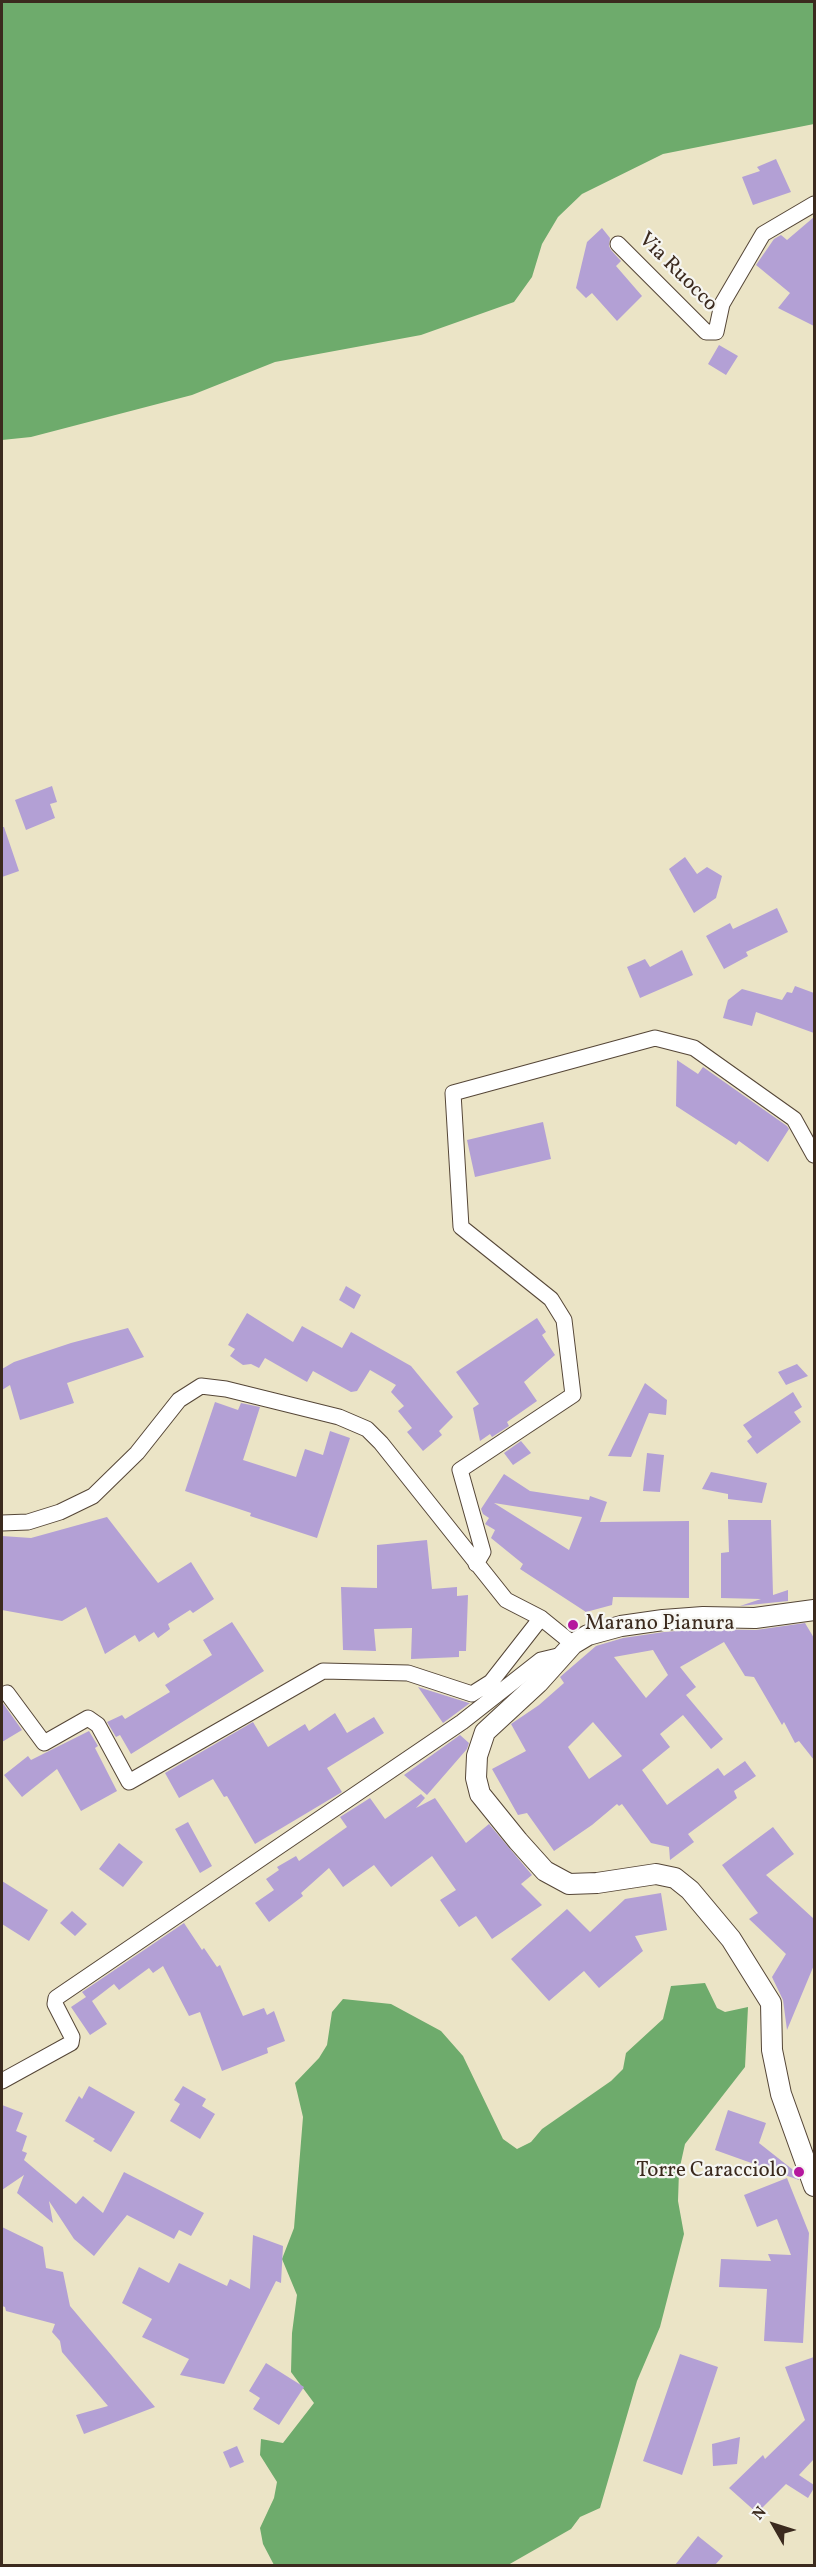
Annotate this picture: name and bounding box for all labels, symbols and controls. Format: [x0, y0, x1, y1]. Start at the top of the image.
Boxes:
street label: Via Ruocco [632, 228, 722, 318]
place label: Marano Pianura [585, 1612, 735, 1638]
marker: Marano Pianura [566, 1618, 580, 1632]
place label: Torre Caracciolo [636, 2159, 787, 2185]
marker: Torre Caracciolo [792, 2165, 806, 2179]
north arrow [744, 2495, 804, 2555]
text: N [748, 2502, 772, 2525]

